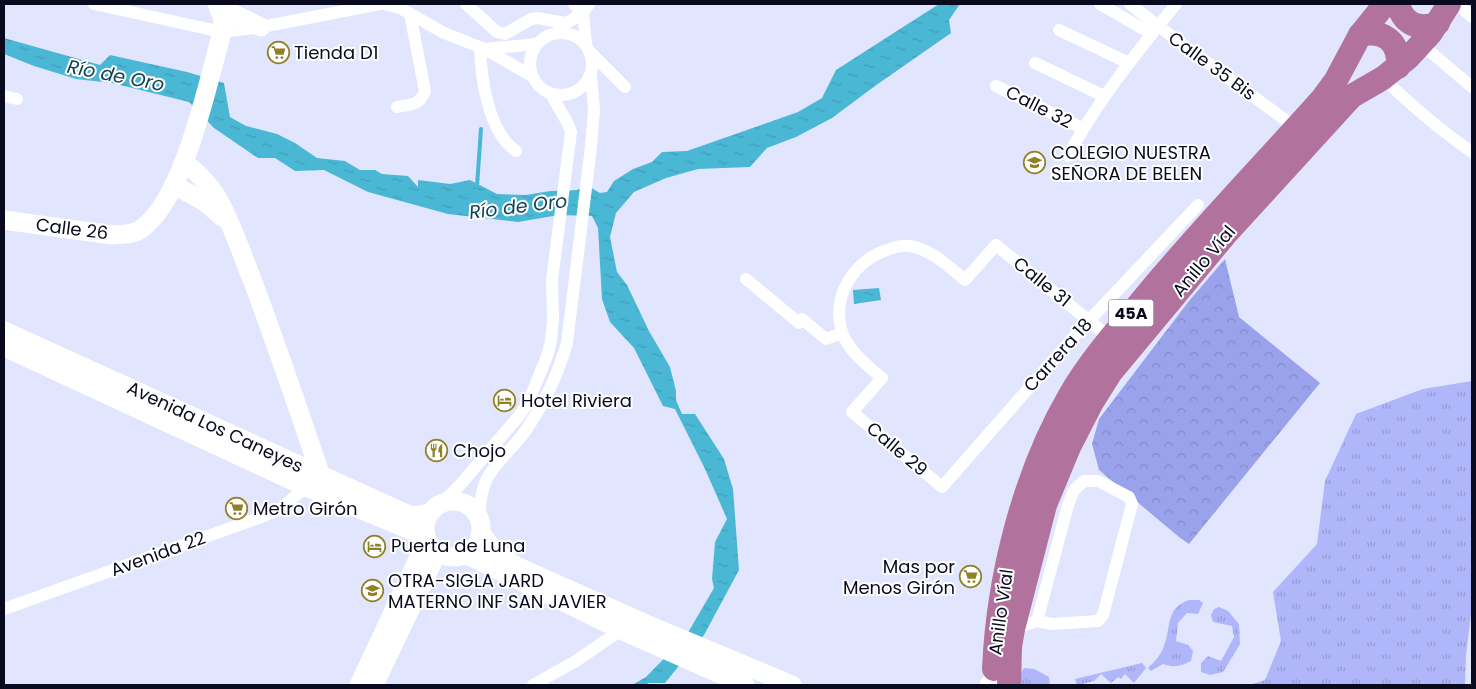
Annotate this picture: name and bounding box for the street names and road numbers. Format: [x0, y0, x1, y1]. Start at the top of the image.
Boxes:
street label: Calle 35 Bis [1163, 25, 1261, 106]
street label: Calle 32 [1002, 79, 1077, 134]
street label: Calle 26 [34, 212, 110, 245]
street label: Anillo Víal [1166, 220, 1241, 302]
street label: Calle 31 [1008, 251, 1076, 312]
road number: 45A [1108, 300, 1154, 326]
street label: Carrera 18 [1018, 312, 1098, 397]
street label: Avenida Los Caneyes [123, 375, 307, 478]
street label: Calle 29 [861, 416, 933, 482]
street label: Avenida 22 [107, 525, 209, 582]
street label: Anillo Víal [982, 567, 1019, 656]

